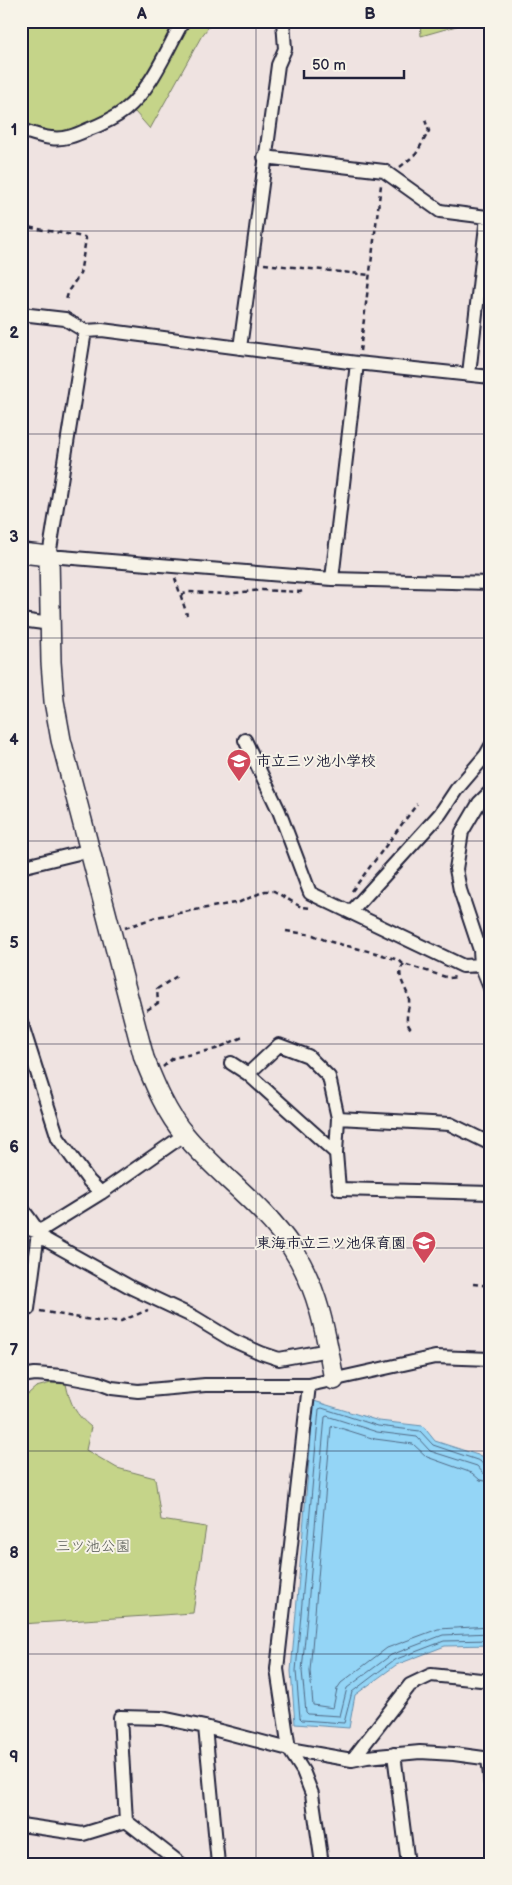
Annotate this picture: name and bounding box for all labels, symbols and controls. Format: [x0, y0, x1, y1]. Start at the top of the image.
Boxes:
text: A [136, 5, 147, 24]
text: B [364, 5, 376, 24]
scale bar [304, 48, 404, 80]
text: 50 m [312, 56, 346, 75]
text: 1 [11, 121, 17, 140]
text: 2 [9, 324, 19, 343]
text: 3 [9, 528, 19, 547]
text: 4 [9, 731, 19, 750]
school or university icon: 市立三ツ池小学校 [226, 748, 252, 782]
place label: 市立三ツ池小学校 [256, 752, 376, 771]
text: 5 [9, 934, 19, 953]
text: 6 [9, 1138, 19, 1157]
school or university icon: 東海市立三ツ池保育園 [411, 1230, 437, 1264]
place label: 東海市立三ツ池保育園 [256, 1234, 406, 1253]
text: 7 [10, 1341, 19, 1360]
park label: 三ツ池公園 [55, 1537, 131, 1556]
text: 8 [9, 1544, 19, 1563]
text: 9 [9, 1748, 19, 1767]

